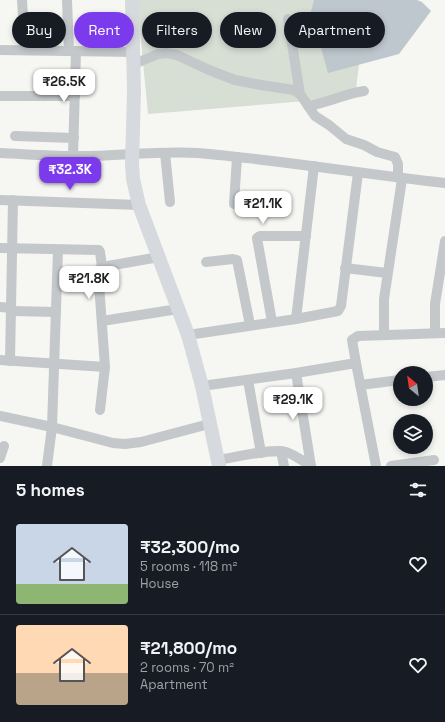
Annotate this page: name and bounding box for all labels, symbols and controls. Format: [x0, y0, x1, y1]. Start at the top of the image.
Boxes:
chip: Buy [12, 12, 66, 48]
chip: Rent [74, 12, 134, 48]
chip: Filters [142, 12, 212, 48]
chip: New [220, 12, 276, 48]
chip: Apartment [284, 12, 385, 48]
pin: ₹26.5K [31, 69, 97, 103]
text: ₹26.5K [42, 73, 86, 90]
pin: ₹32.3K [37, 157, 103, 191]
text: ₹32.3K [48, 161, 92, 178]
pin: ₹21.1K [230, 191, 296, 225]
text: ₹21.1K [244, 195, 282, 212]
pin: ₹21.8K [56, 266, 122, 300]
text: ₹21.8K [68, 270, 110, 287]
north arrow [393, 366, 433, 406]
map controls [393, 366, 433, 454]
pin: ₹29.1K [260, 387, 326, 421]
text: ₹29.1K [273, 391, 313, 408]
button: layers [393, 414, 433, 454]
text: 5 homes [16, 479, 85, 501]
icon: filters [407, 479, 429, 501]
text: ₹32,300/mo [140, 536, 240, 558]
icon: home [48, 540, 96, 588]
icon: heart [407, 553, 429, 575]
text: 5 rooms · 118 m² [140, 558, 237, 575]
text: House [140, 575, 179, 592]
text: ₹21,800/mo [140, 637, 237, 659]
icon: home [48, 641, 96, 689]
icon: heart [407, 654, 429, 676]
text: 2 rooms · 70 m² [140, 659, 234, 676]
text: Apartment [140, 676, 208, 693]

